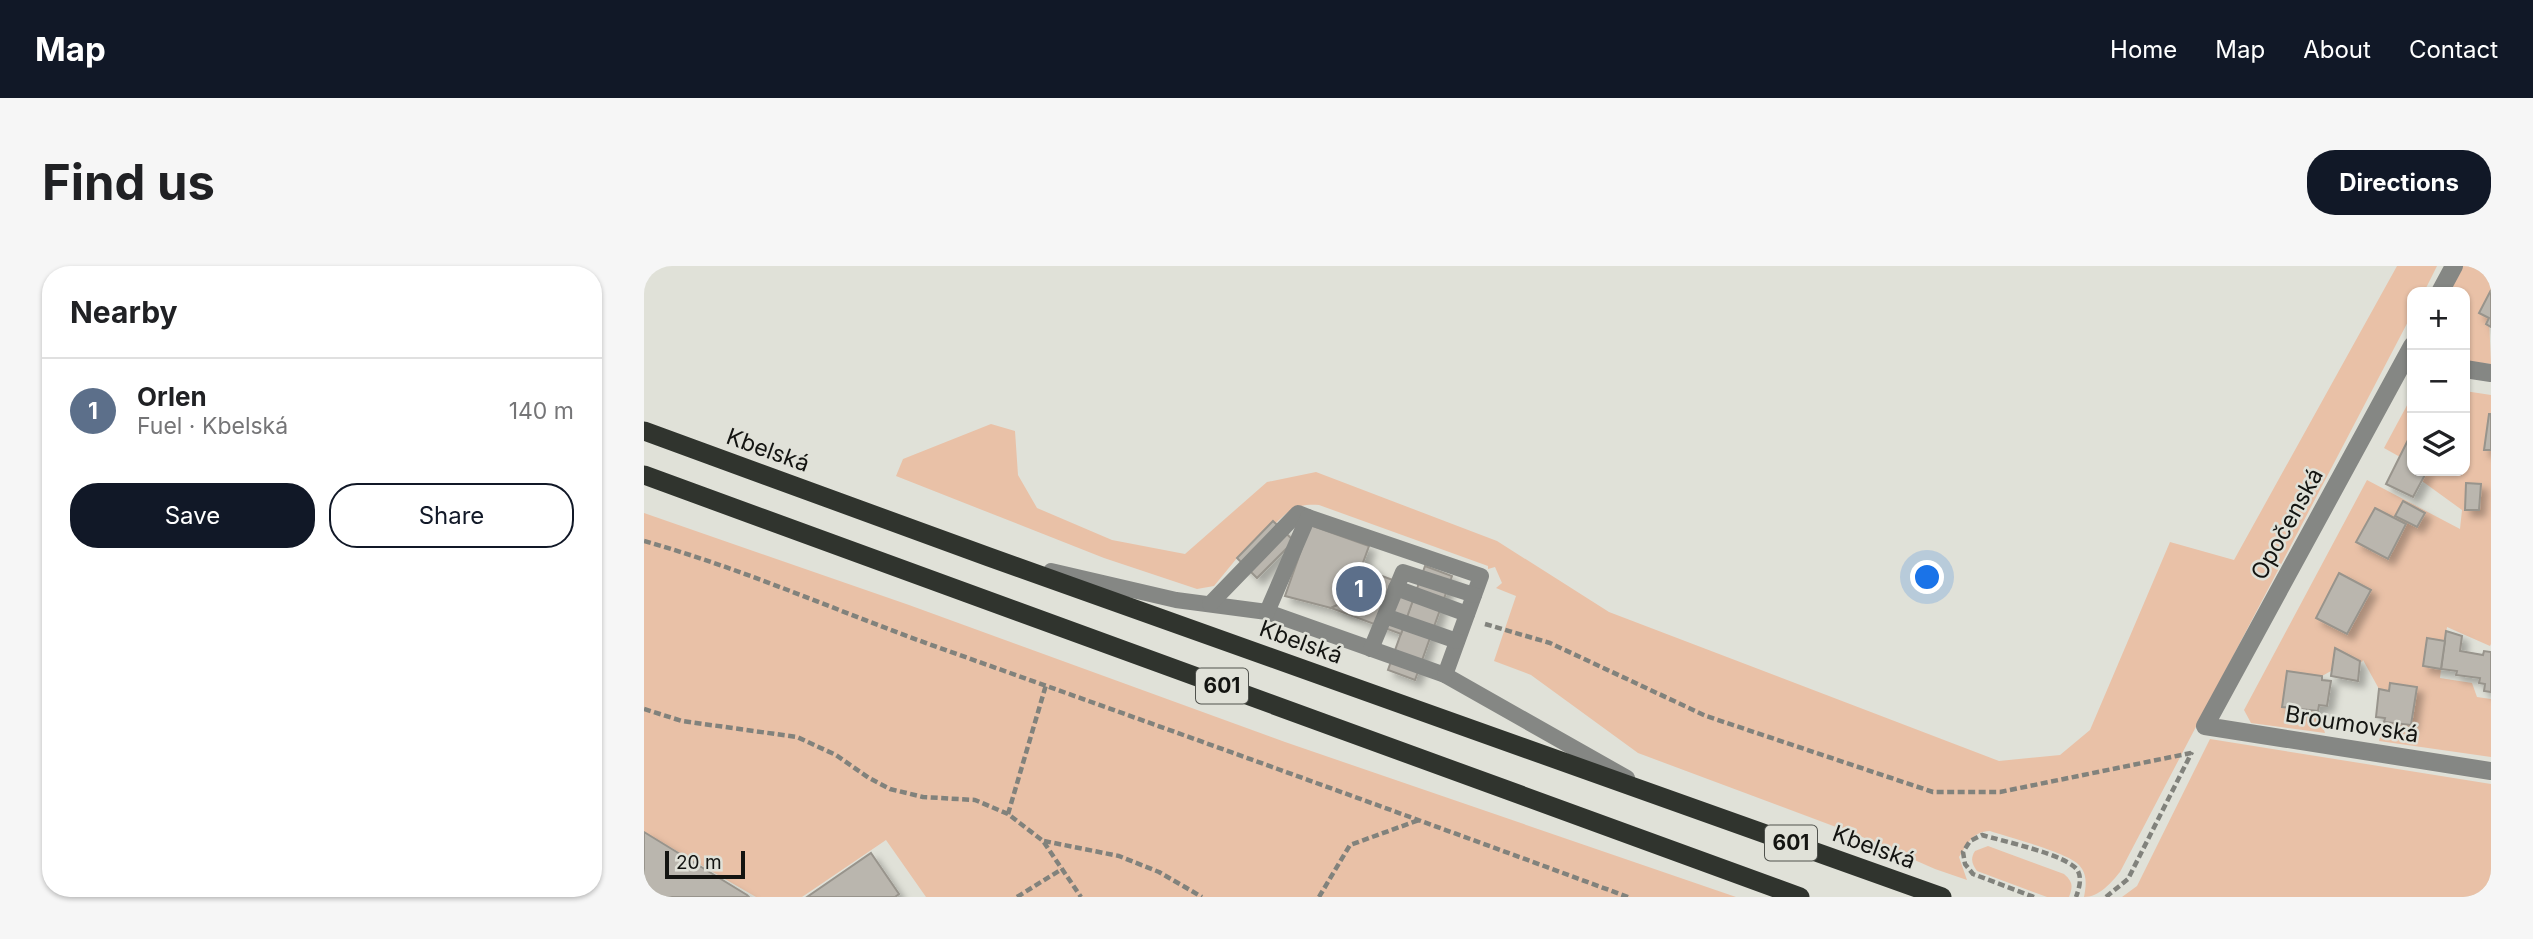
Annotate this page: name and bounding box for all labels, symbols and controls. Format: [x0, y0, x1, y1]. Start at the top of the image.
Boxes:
text: Map [35, 29, 106, 69]
text: Home [2110, 35, 2177, 64]
text: Map [2215, 35, 2265, 64]
text: About [2303, 35, 2371, 64]
text: Contact [2409, 35, 2498, 64]
button: Directions [2307, 150, 2491, 215]
text: Find us [42, 153, 215, 212]
map controls [2407, 287, 2470, 476]
button: + [2407, 287, 2470, 350]
text: Nearby [70, 294, 178, 330]
button: − [2407, 350, 2470, 413]
text: Orlen [137, 381, 207, 412]
text: 1 [88, 397, 98, 425]
text: 140 m [509, 397, 574, 425]
text: Fuel · Kbelská [137, 412, 288, 440]
button: layers [2407, 413, 2470, 476]
street label: Kbelská [723, 422, 813, 478]
street label: Opočenská [2245, 463, 2329, 585]
button: Save [70, 483, 315, 548]
button: Share [329, 483, 574, 548]
your location [1910, 560, 1944, 594]
pin: 1 [1336, 563, 1382, 615]
street label: Kbelská [1256, 614, 1346, 670]
road number: 601 [1196, 668, 1248, 704]
street label: Broumovská [2283, 700, 2421, 748]
street label: Kbelská [1829, 819, 1919, 875]
road number: 601 [1765, 826, 1817, 860]
scale bar [665, 848, 746, 880]
text: 20 m [676, 851, 722, 874]

